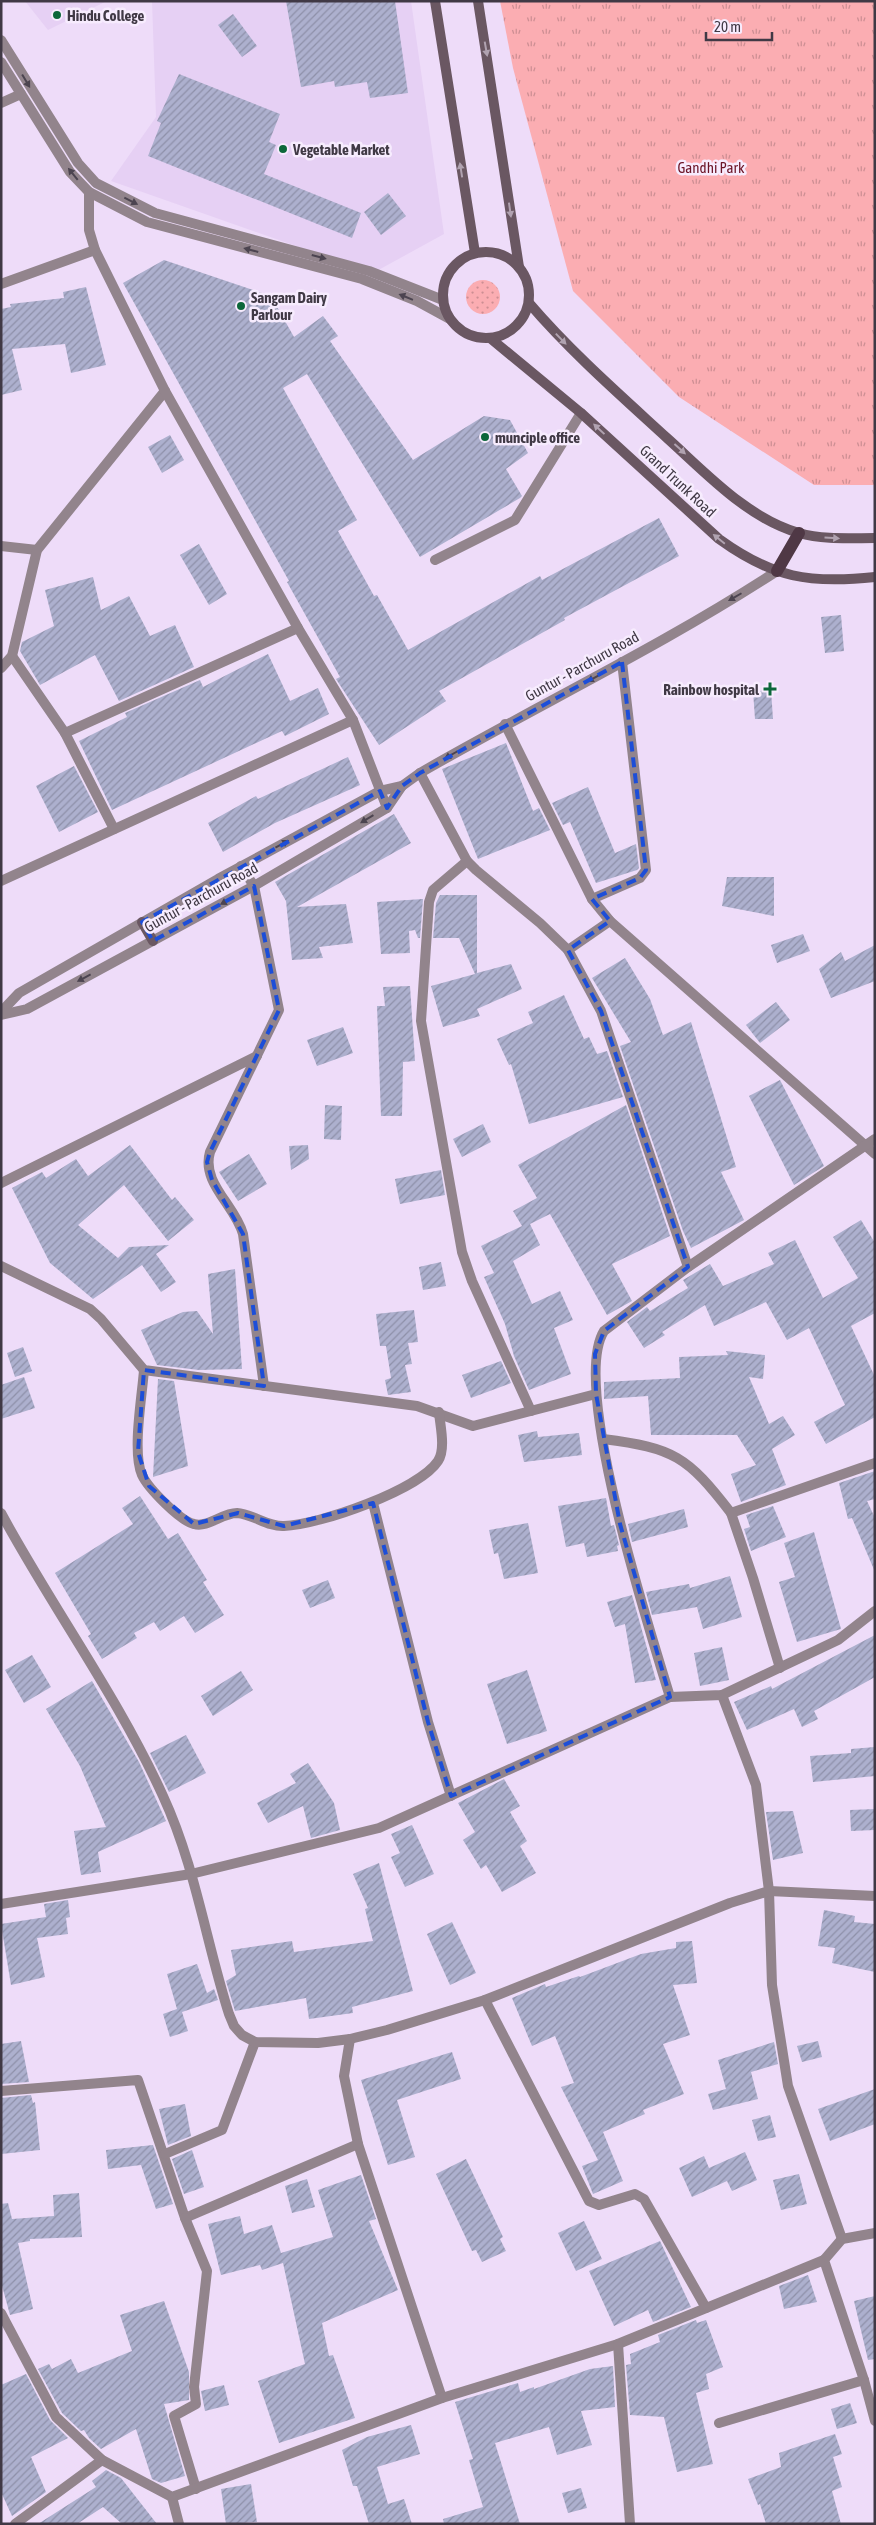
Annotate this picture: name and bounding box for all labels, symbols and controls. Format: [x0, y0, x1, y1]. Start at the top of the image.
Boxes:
place label: Hindu College [67, 7, 144, 24]
marker: Hindu College [51, 9, 63, 21]
scale bar [706, 10, 772, 42]
text: 20 m [714, 18, 741, 35]
one-way arrow [482, 42, 490, 58]
one-way arrow [22, 75, 31, 88]
place label: Vegetable Market [292, 141, 390, 158]
marker: Vegetable Market [277, 143, 289, 155]
park label: Gandhi Park [677, 159, 745, 176]
one-way arrow [457, 162, 465, 178]
one-way arrow [67, 167, 78, 180]
one-way arrow [123, 197, 138, 205]
one-way arrow [506, 202, 514, 218]
one-way arrow [243, 245, 258, 253]
one-way arrow [312, 254, 327, 262]
place label: Sangam Dairy Parlour [251, 289, 328, 323]
one-way arrow [398, 293, 413, 301]
marker: Sangam Dairy Parlour [235, 300, 247, 312]
one-way arrow [555, 333, 567, 345]
one-way arrow [594, 423, 606, 435]
place label: munciple office [495, 429, 580, 446]
marker: munciple office [479, 431, 491, 443]
street label: Grand Trunk Road [637, 442, 719, 520]
one-way arrow [674, 444, 687, 455]
one-way arrow [713, 533, 726, 544]
one-way arrow [825, 534, 841, 542]
one-way arrow [729, 593, 742, 602]
street label: Guntur - Parchuru Road [522, 628, 642, 704]
one-way arrow [587, 673, 601, 682]
place label: Rainbow hospital [663, 681, 760, 698]
marker: Rainbow hospital [763, 682, 777, 696]
one-way arrow [444, 751, 459, 759]
one-way arrow [361, 815, 374, 824]
one-way arrow [275, 840, 290, 848]
street label: Guntur - Parchuru Road [141, 859, 261, 935]
one-way arrow [220, 897, 234, 905]
one-way arrow [77, 974, 91, 982]

